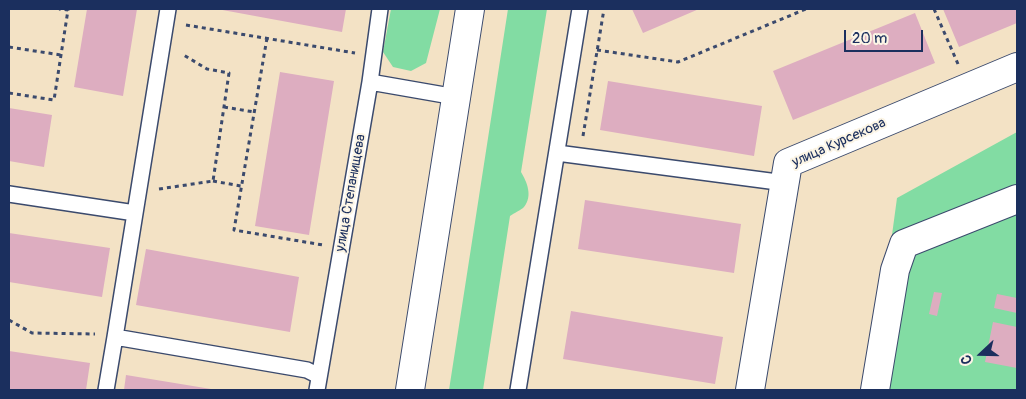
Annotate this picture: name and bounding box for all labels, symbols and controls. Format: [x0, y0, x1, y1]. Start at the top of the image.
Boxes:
scale bar [846, 20, 925, 52]
text: 20 m [852, 29, 887, 48]
street label: улица Курсекова [790, 115, 888, 171]
street label: улица Степанищева [332, 133, 370, 253]
north arrow [956, 329, 1006, 379]
text: С [957, 352, 976, 367]

